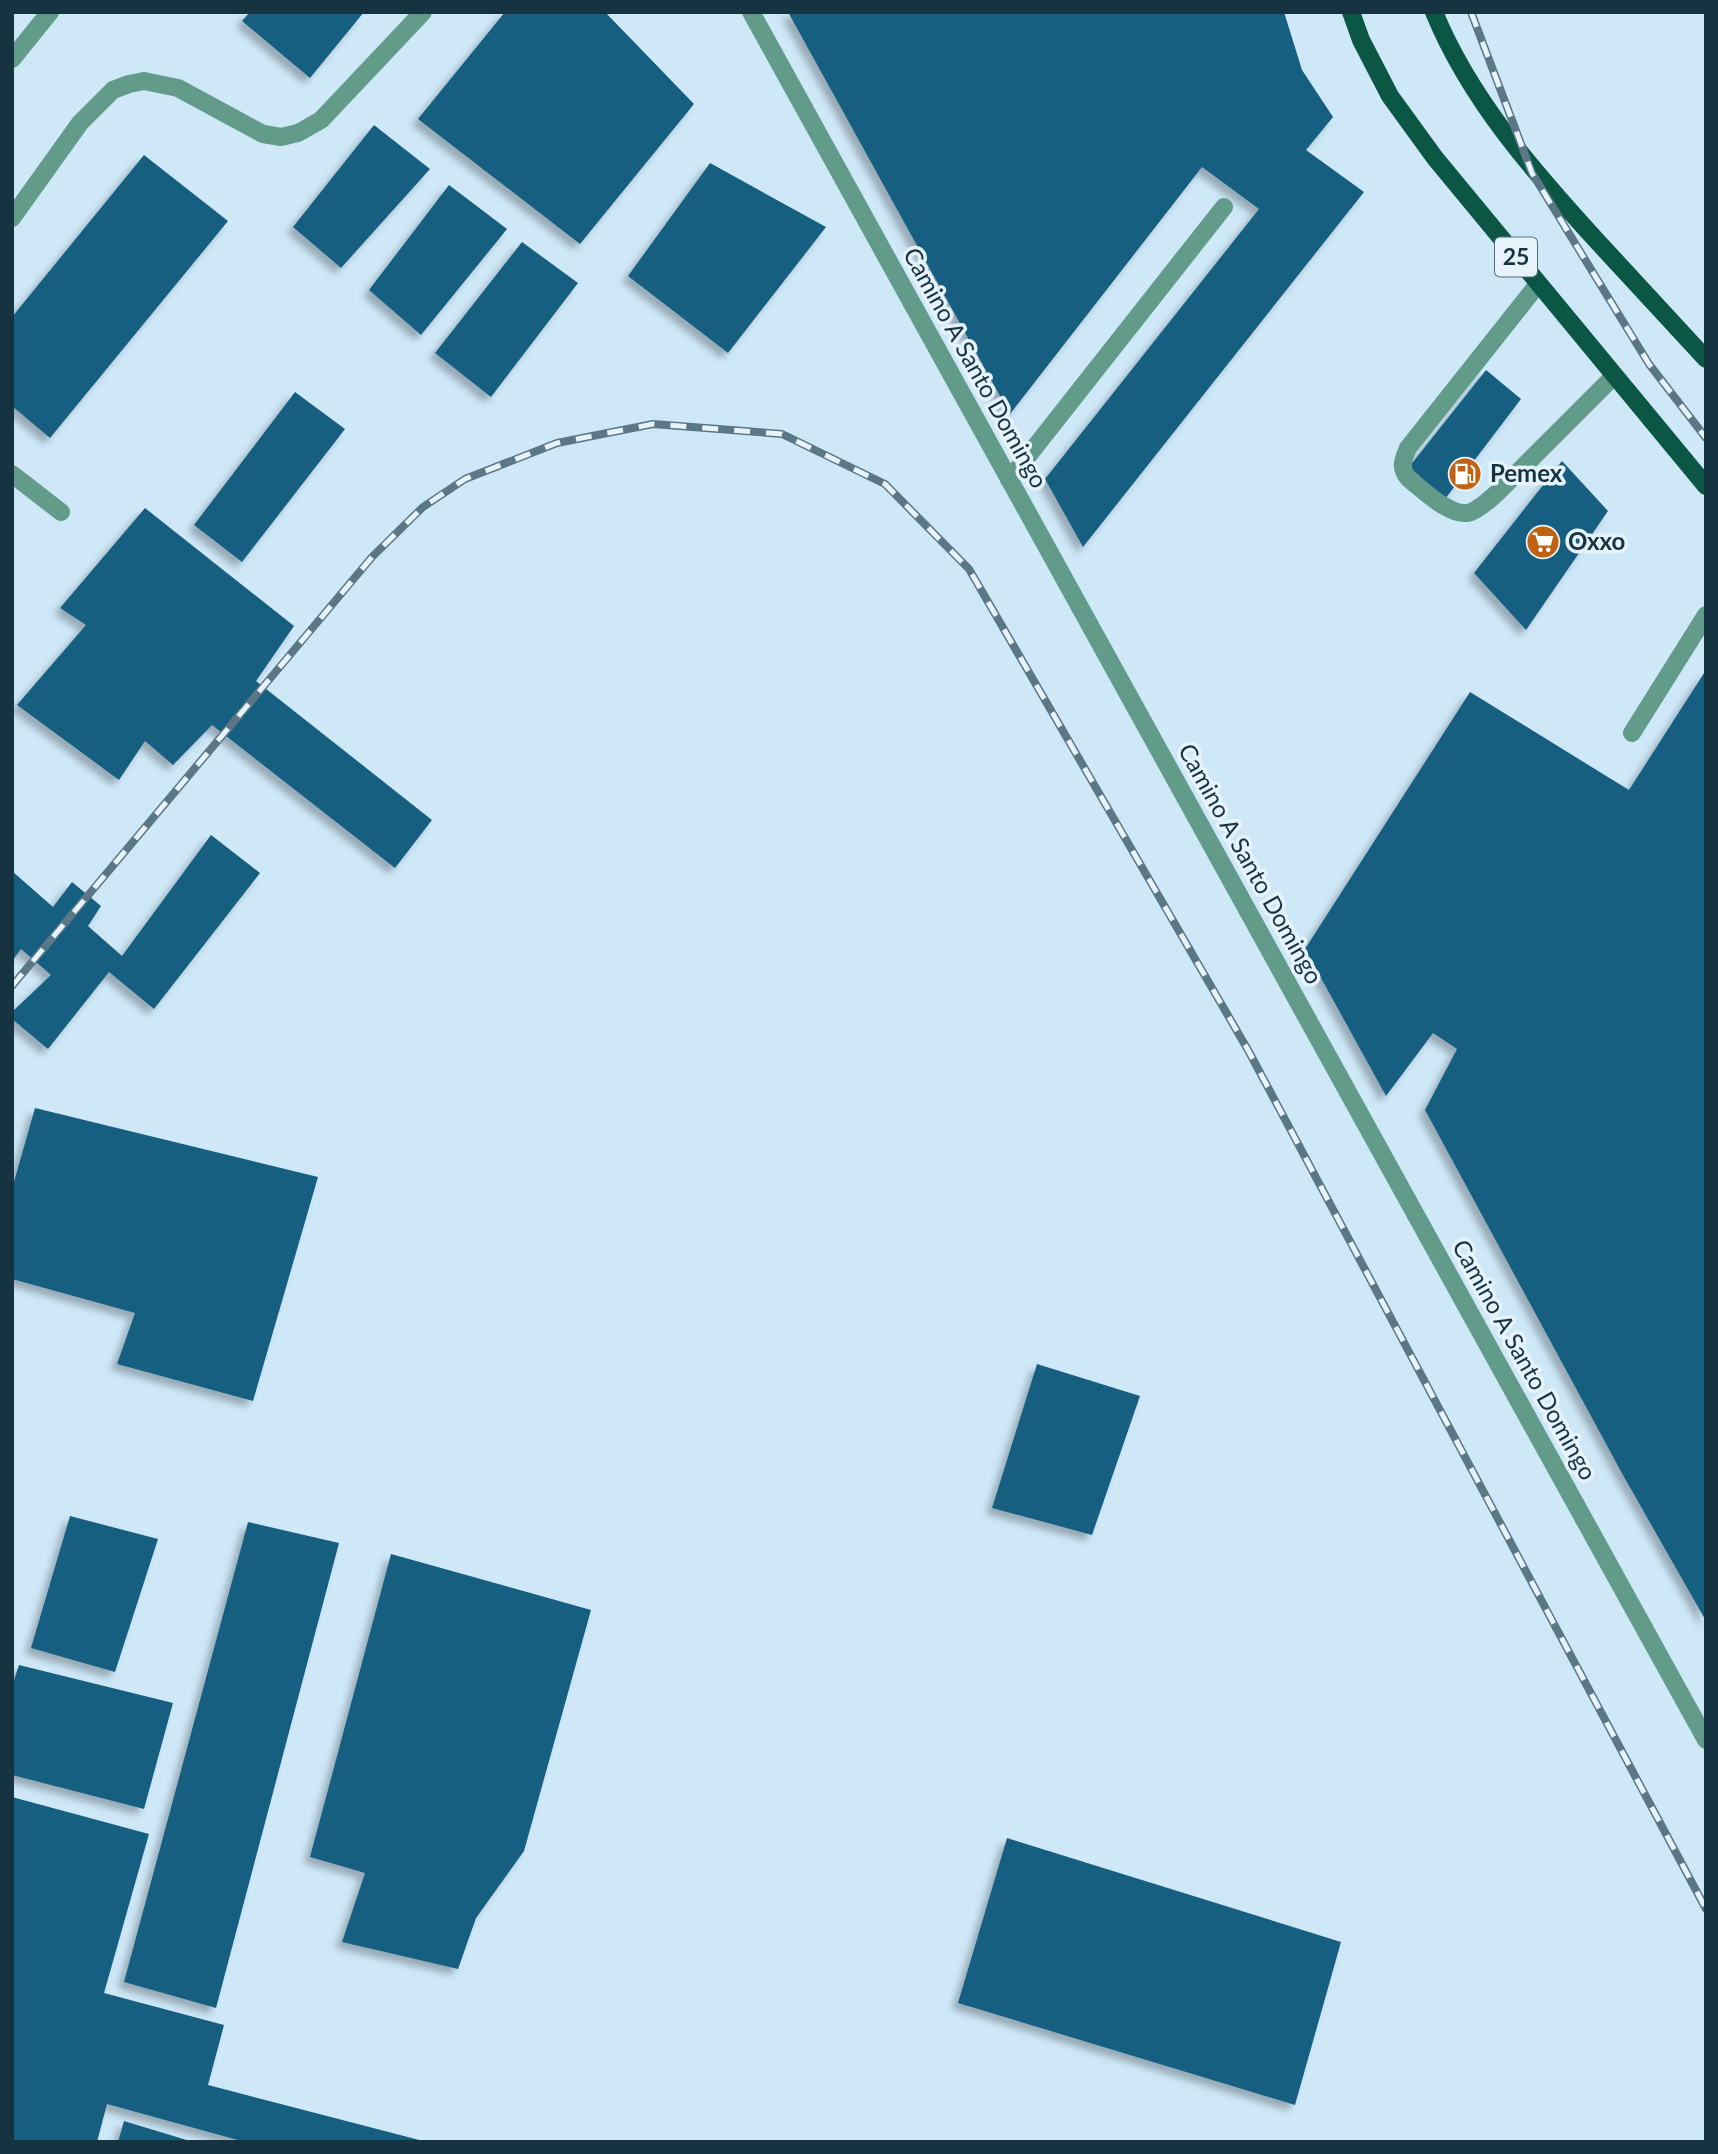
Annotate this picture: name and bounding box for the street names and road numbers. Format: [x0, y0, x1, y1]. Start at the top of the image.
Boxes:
road number: 25 [1495, 238, 1537, 276]
street label: Camino A Santo Domingo [898, 242, 1054, 492]
street label: Camino A Santo Domingo [1173, 738, 1329, 988]
street label: Camino A Santo Domingo [1447, 1234, 1603, 1484]

